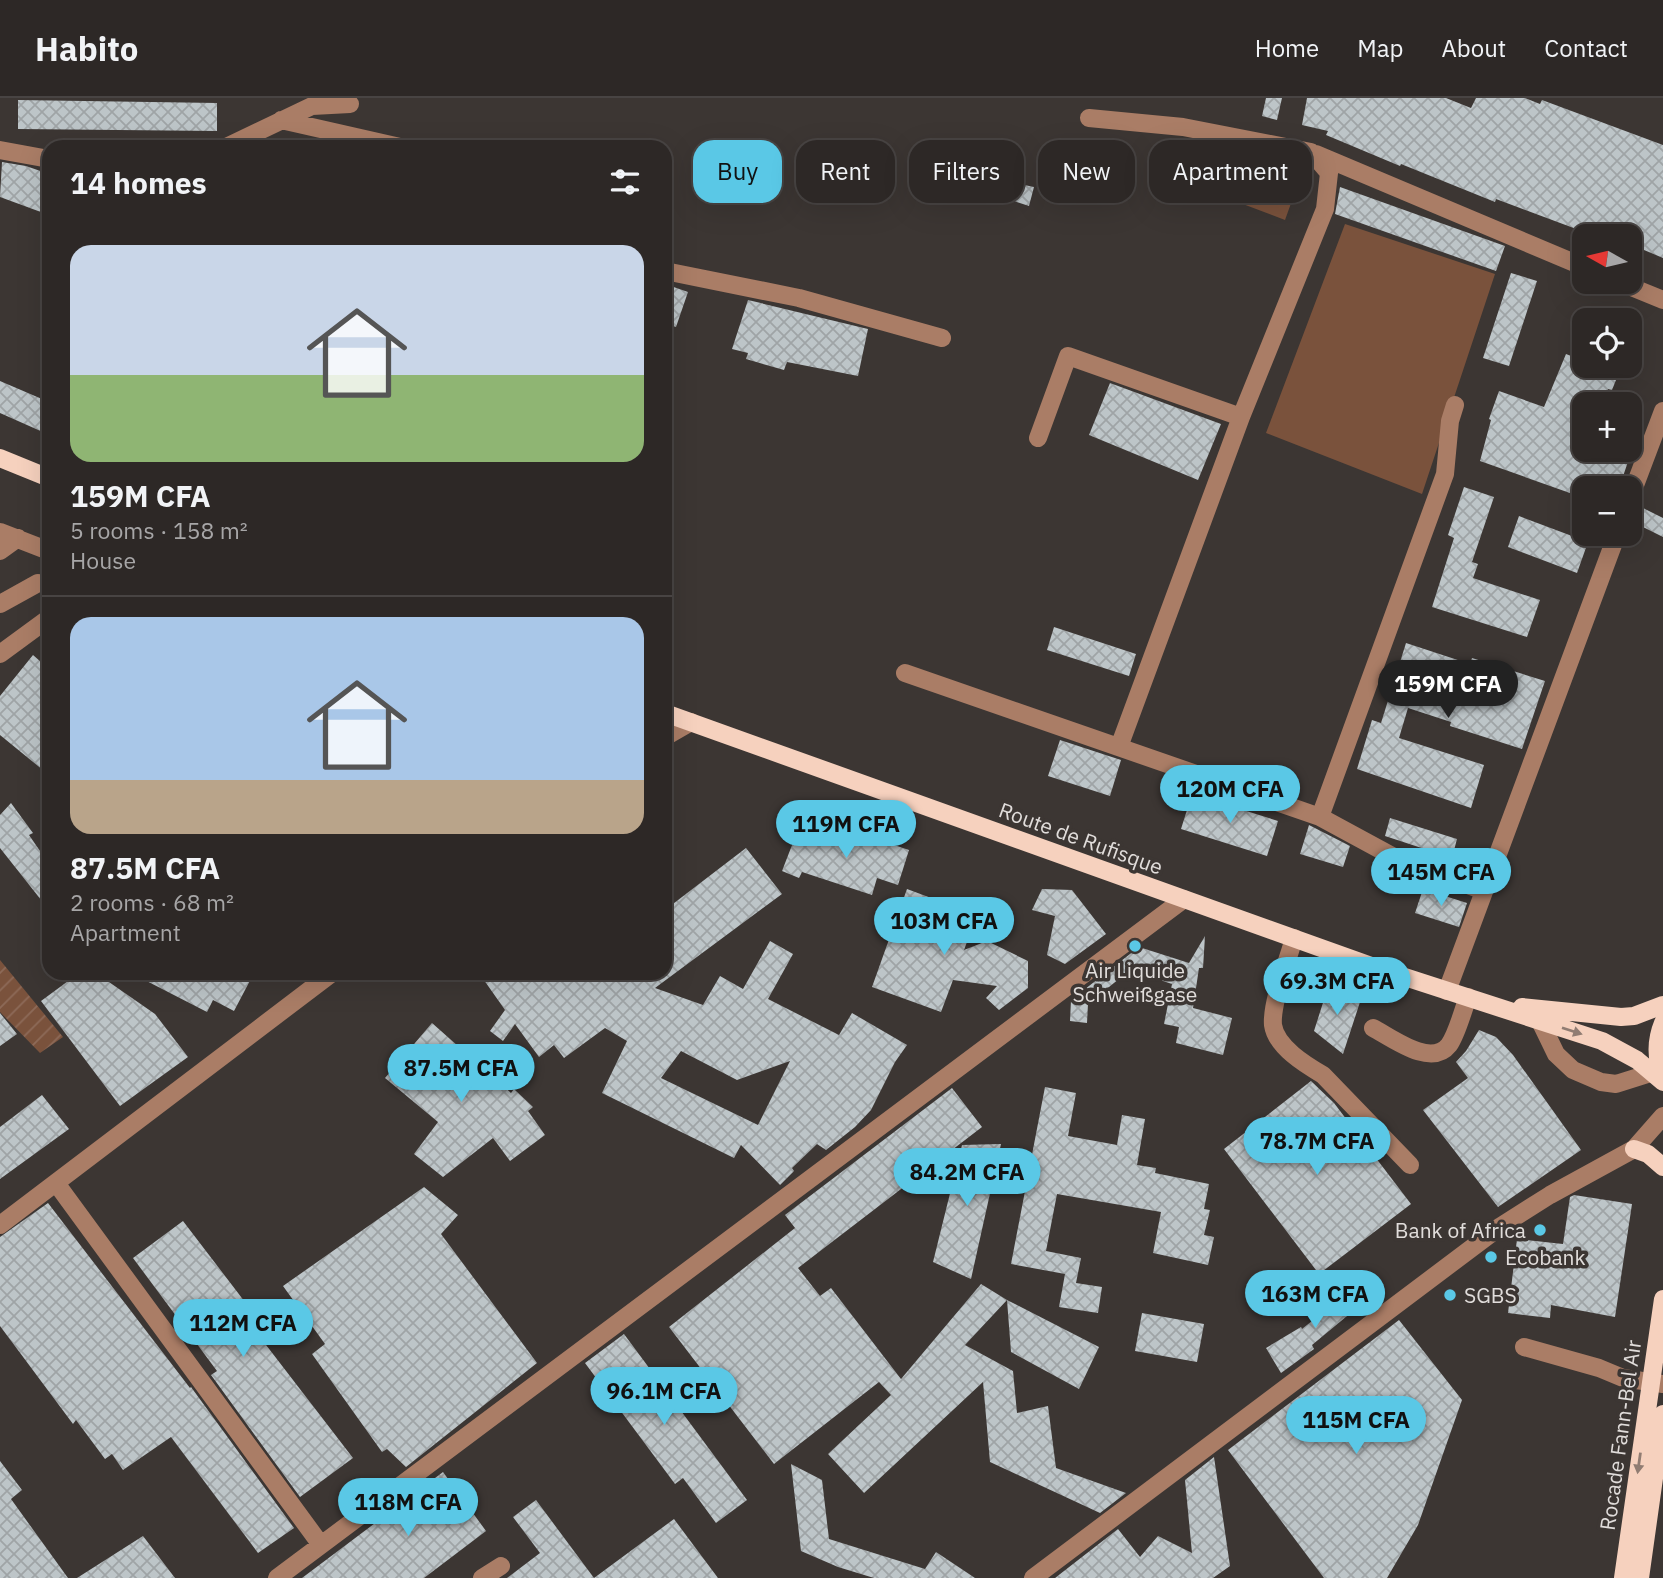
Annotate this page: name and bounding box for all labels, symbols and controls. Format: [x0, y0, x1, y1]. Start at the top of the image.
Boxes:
text: Habito [35, 27, 138, 70]
text: Home [1255, 32, 1319, 64]
text: Map [1357, 32, 1403, 64]
text: About [1441, 32, 1506, 64]
text: Contact [1544, 32, 1628, 64]
chip: Buy [693, 140, 782, 203]
chip: Rent [796, 140, 895, 203]
chip: Filters [909, 140, 1024, 203]
chip: New [1038, 140, 1135, 203]
chip: Apartment [1149, 140, 1312, 203]
text: 14 homes [70, 163, 207, 202]
icon: filters [606, 163, 644, 201]
north arrow [1572, 224, 1642, 294]
map controls [1572, 224, 1642, 546]
icon: home [294, 290, 420, 416]
button: locate [1572, 308, 1642, 378]
button: + [1572, 392, 1642, 462]
text: 159M CFA [70, 476, 211, 515]
button: − [1572, 476, 1642, 546]
text: 5 rooms · 158 m² [70, 515, 248, 545]
text: House [70, 545, 136, 575]
pin: 159M CFA [1376, 660, 1520, 720]
icon: home [294, 662, 420, 788]
text: 159M CFA [1394, 668, 1502, 698]
pin: 120M CFA [1158, 766, 1302, 825]
text: 120M CFA [1176, 773, 1284, 803]
street label: Route de Rufisque [995, 795, 1167, 881]
pin: 119M CFA [774, 800, 918, 860]
text: 119M CFA [792, 808, 900, 838]
text: 87.5M CFA [70, 848, 220, 887]
pin: 145M CFA [1369, 848, 1513, 908]
text: 145M CFA [1387, 856, 1495, 886]
text: 2 rooms · 68 m² [70, 887, 234, 917]
pin: 103M CFA [872, 898, 1016, 957]
text: 103M CFA [890, 905, 998, 935]
text: Apartment [70, 917, 181, 947]
marker: Air Liquide Schweißgase [1127, 938, 1143, 954]
place label: Air Liquide Schweißgase [1073, 956, 1197, 1008]
pin: 69.3M CFA [1257, 958, 1417, 1017]
text: 69.3M CFA [1280, 965, 1394, 995]
one-way arrow [1561, 1026, 1582, 1037]
pin: 87.5M CFA [381, 1044, 541, 1104]
text: 87.5M CFA [404, 1052, 518, 1082]
pin: 78.7M CFA [1237, 1118, 1397, 1177]
text: 78.7M CFA [1260, 1125, 1374, 1155]
pin: 84.2M CFA [887, 1148, 1047, 1208]
text: 84.2M CFA [910, 1156, 1024, 1186]
place label: Bank of Africa [1395, 1216, 1526, 1244]
marker: Bank of Africa [1532, 1222, 1548, 1238]
place label: Ecobank [1505, 1243, 1586, 1271]
marker: Ecobank [1483, 1249, 1499, 1265]
pin: 163M CFA [1243, 1270, 1387, 1330]
text: 163M CFA [1261, 1278, 1369, 1308]
place label: SGBS [1464, 1281, 1517, 1309]
marker: SGBS [1442, 1287, 1458, 1303]
pin: 112M CFA [171, 1300, 315, 1359]
text: 112M CFA [189, 1307, 297, 1337]
street label: Rocade Fann-Bel Air [1593, 1338, 1647, 1532]
pin: 96.1M CFA [584, 1368, 744, 1427]
text: 96.1M CFA [607, 1375, 721, 1405]
pin: 115M CFA [1284, 1396, 1428, 1456]
text: 115M CFA [1302, 1404, 1410, 1434]
one-way arrow [1634, 1452, 1645, 1474]
pin: 118M CFA [336, 1478, 480, 1538]
text: 118M CFA [354, 1486, 462, 1516]

